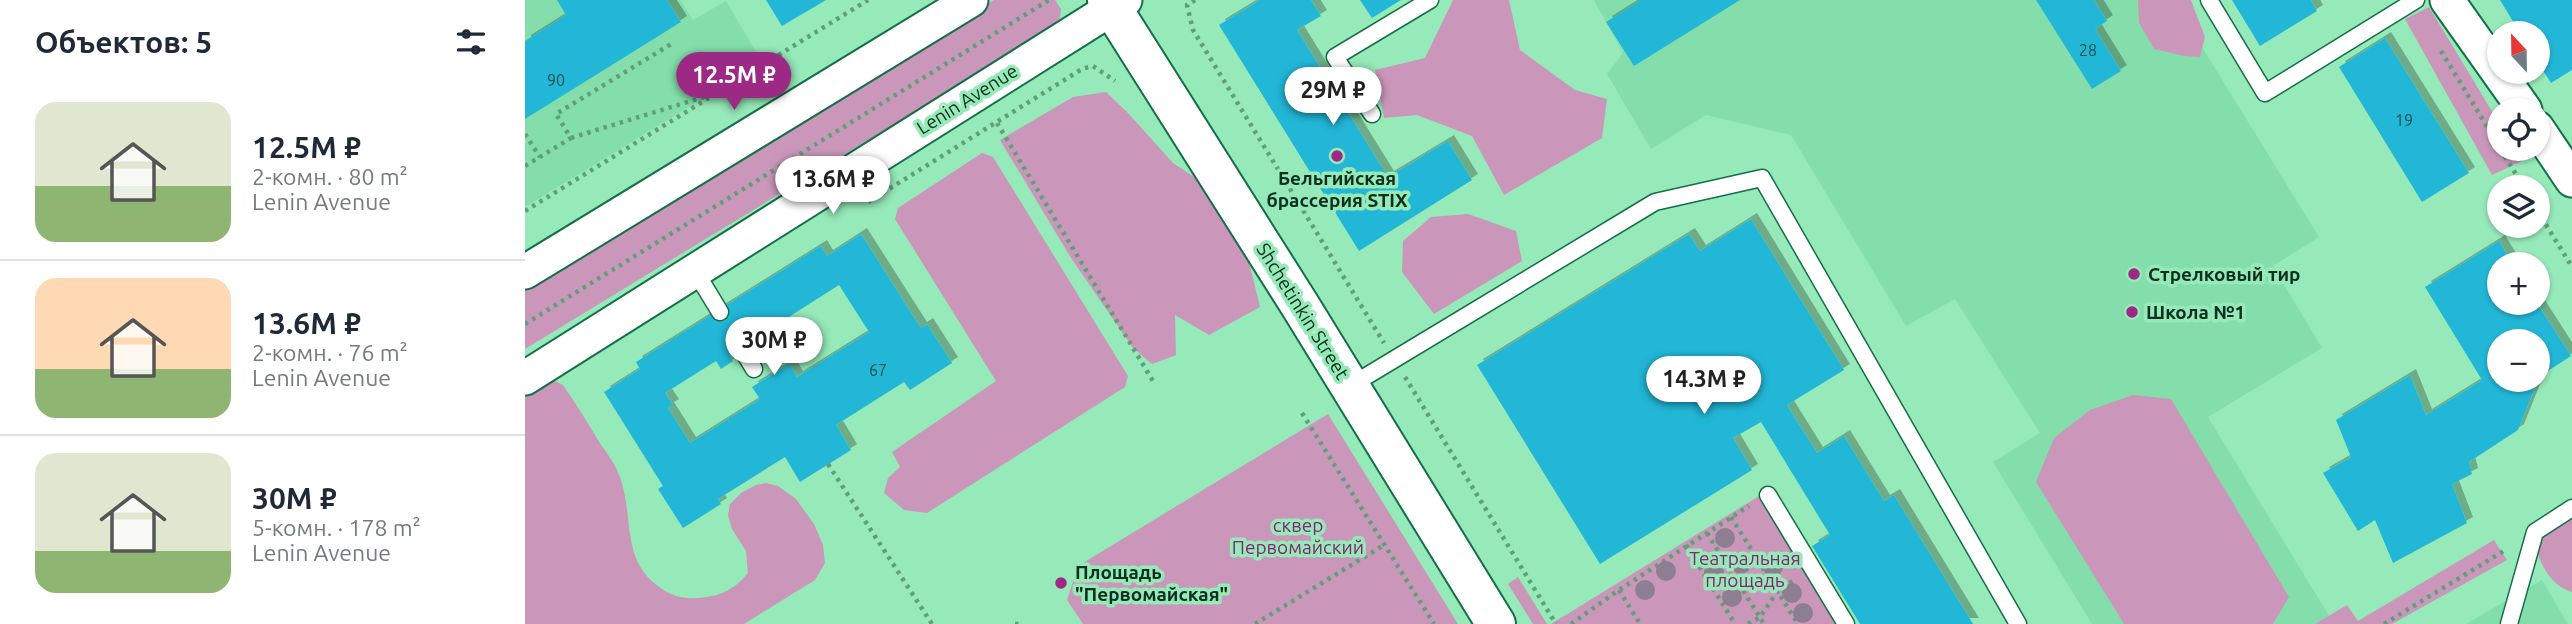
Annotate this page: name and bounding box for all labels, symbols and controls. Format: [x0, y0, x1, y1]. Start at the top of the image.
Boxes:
north arrow [2487, 21, 2550, 84]
map controls [2487, 21, 2550, 392]
icon: filters [452, 23, 490, 61]
text: Объектов: 5 [35, 25, 212, 59]
house number: 28 [2079, 41, 2097, 59]
pin: 12.5M ₽ [669, 52, 799, 112]
street label: Lenin Avenue [912, 59, 1022, 139]
text: 12.5M ₽ [692, 62, 776, 87]
pin: 29M ₽ [1284, 68, 1382, 127]
house number: 90 [547, 71, 565, 89]
text: 29M ₽ [1301, 77, 1365, 102]
button: locate [2487, 98, 2550, 161]
house number: 19 [2395, 111, 2413, 129]
icon: home [91, 130, 175, 214]
text: 12.5M ₽ [252, 130, 361, 164]
marker: Бельгийская брассерия STIX [1329, 148, 1345, 164]
pin: 13.6M ₽ [768, 156, 898, 216]
text: 2-комн. · 80 m² [252, 164, 408, 189]
text: 13.6M ₽ [791, 166, 875, 191]
place label: Бельгийская брассерия STIX [1266, 167, 1408, 211]
button: layers [2487, 175, 2550, 238]
text: Lenin Avenue [252, 189, 391, 214]
street label: Shchetinkin Street [1252, 239, 1354, 384]
button: + [2487, 252, 2550, 315]
place label: Стрелковый тир [2148, 263, 2300, 285]
marker: Стрелковый тир [2126, 266, 2142, 282]
place label: Школа №1 [2146, 301, 2245, 323]
marker: Школа №1 [2124, 304, 2140, 320]
icon: home [91, 306, 175, 390]
text: 13.6M ₽ [252, 306, 361, 340]
pin: 30M ₽ [725, 318, 823, 377]
text: 30M ₽ [742, 327, 806, 352]
button: − [2487, 329, 2550, 392]
text: 2-комн. · 76 m² [252, 340, 408, 365]
pin: 14.3M ₽ [1639, 356, 1769, 416]
house number: 67 [869, 361, 887, 379]
text: Lenin Avenue [252, 365, 391, 390]
text: 14.3M ₽ [1662, 366, 1746, 391]
icon: home [91, 481, 175, 565]
text: 30M ₽ [252, 481, 337, 515]
park label: сквер Первомайский [1232, 514, 1364, 558]
text: 5-комн. · 178 m² [252, 515, 421, 540]
text: Lenin Avenue [252, 540, 391, 565]
park label: Театральная площадь [1689, 547, 1801, 591]
place label: Площадь "Первомайская" [1075, 561, 1228, 605]
marker: Площадь "Первомайская" [1053, 575, 1069, 591]

